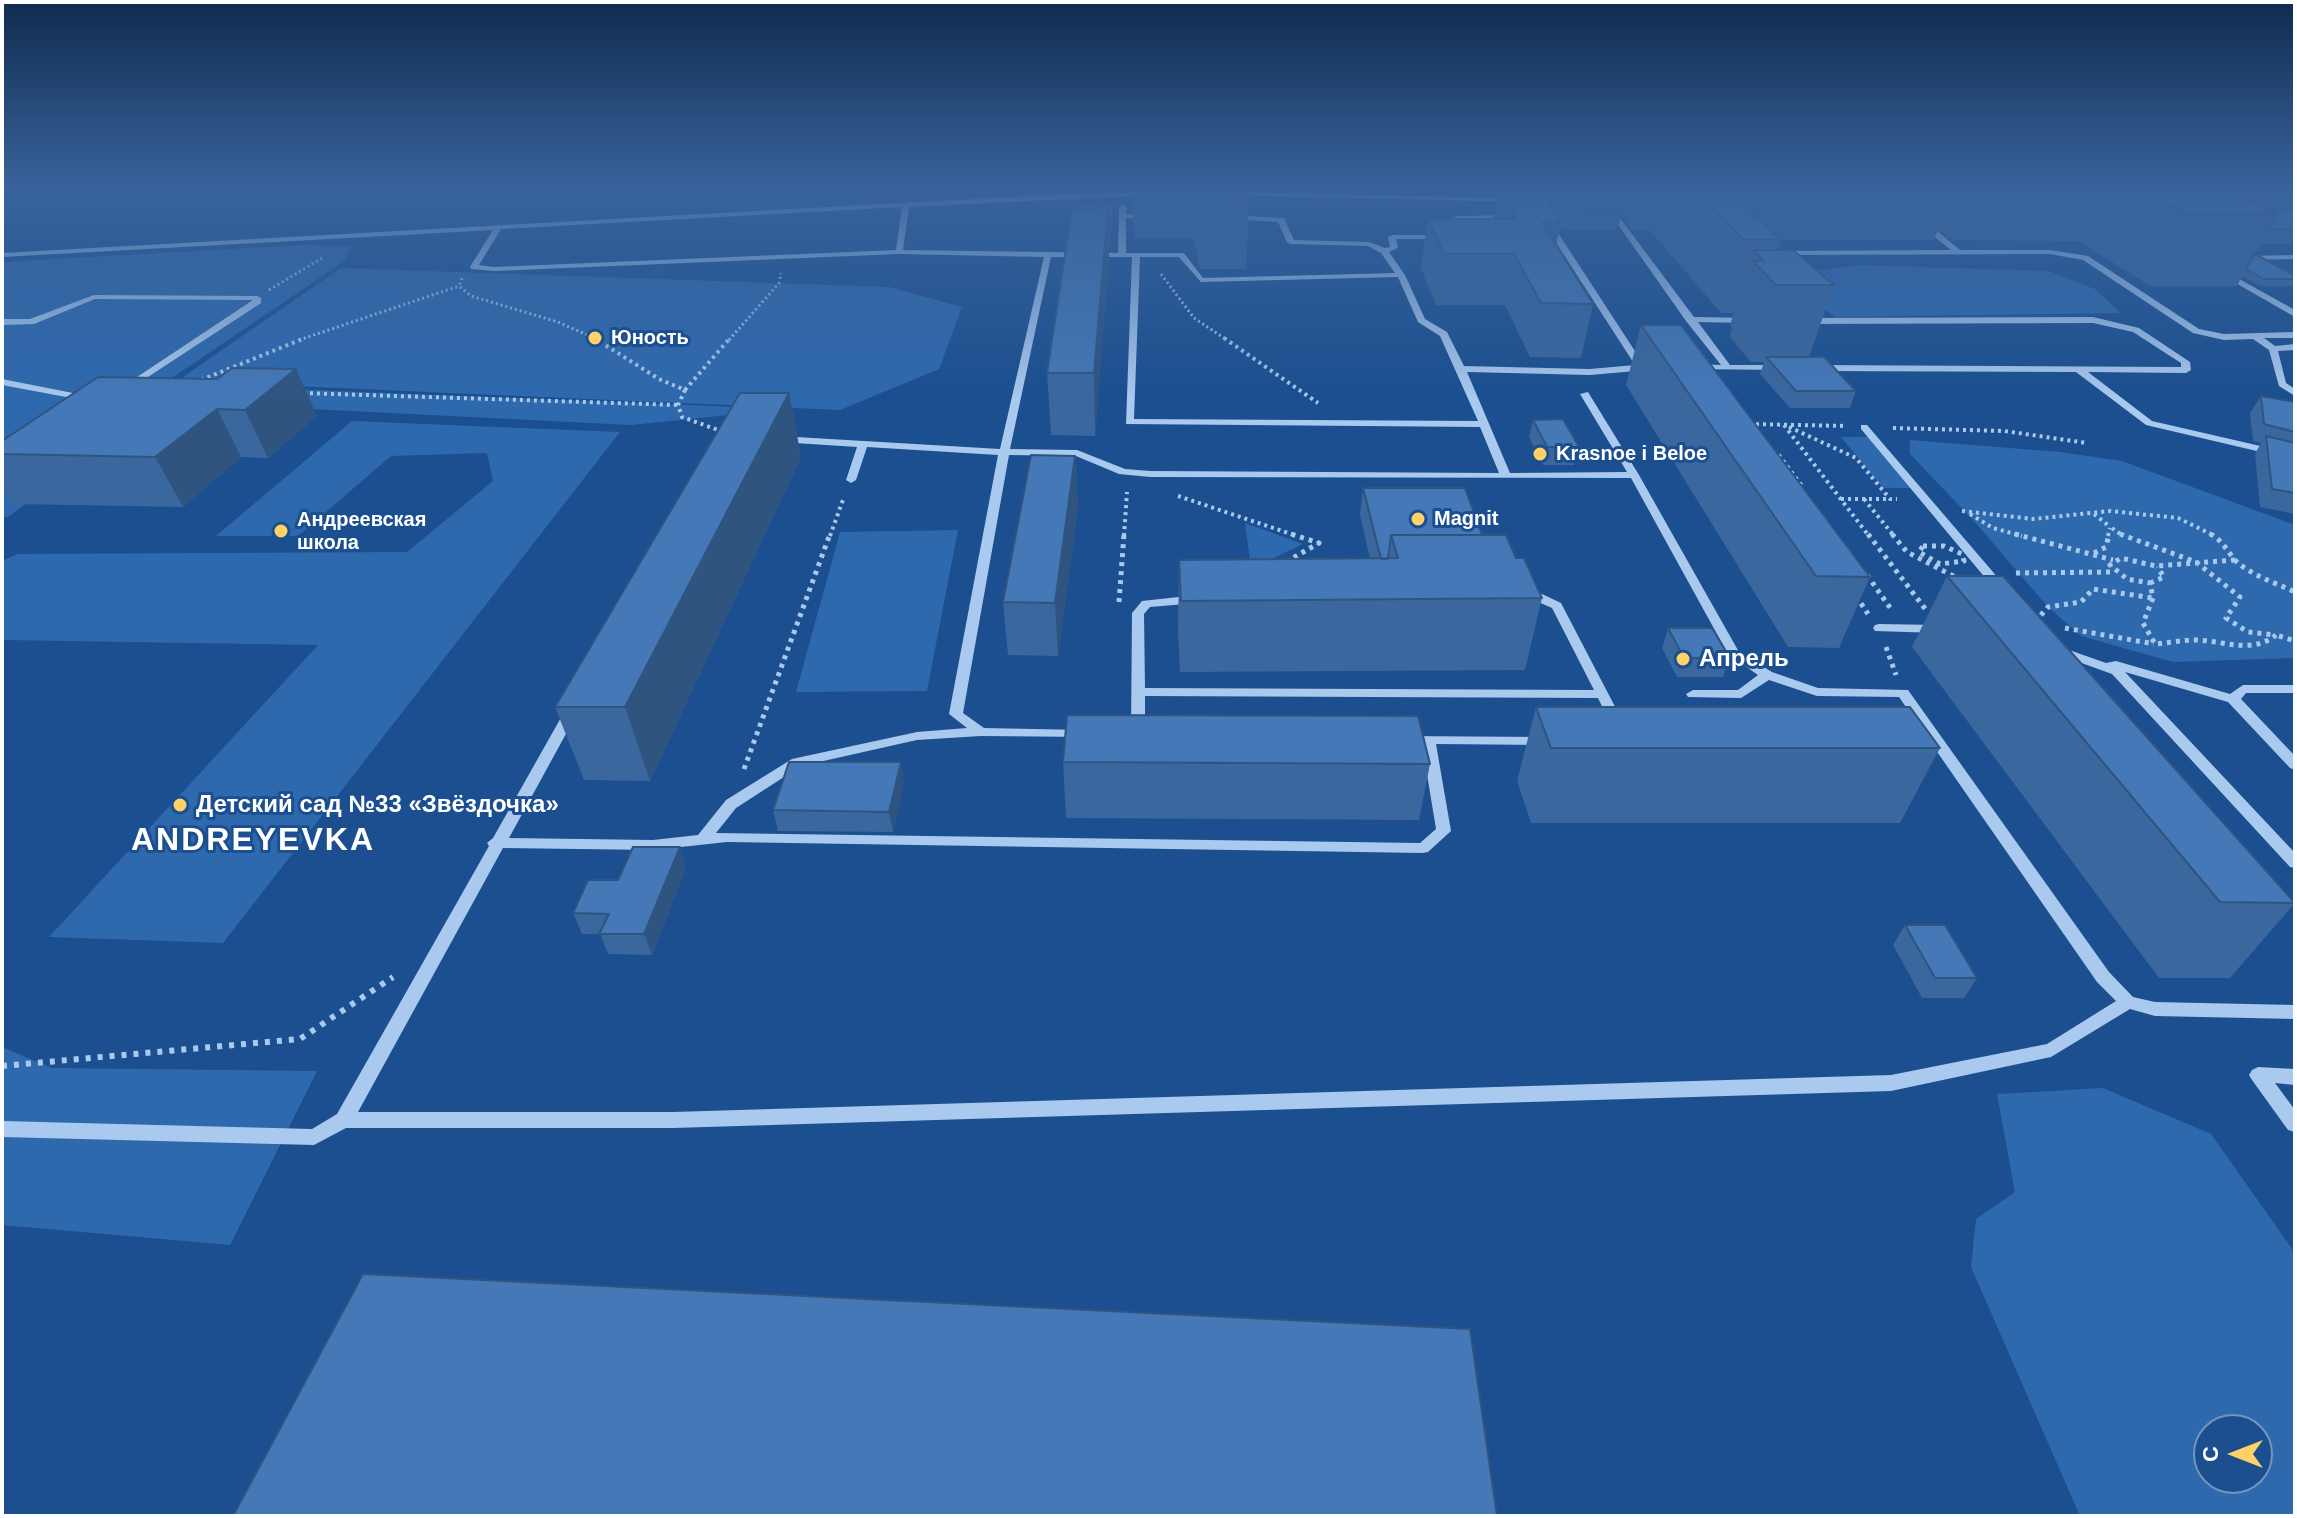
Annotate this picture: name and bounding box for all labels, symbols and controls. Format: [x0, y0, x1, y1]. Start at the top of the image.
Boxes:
place label: Юность [611, 326, 689, 350]
marker: Юность [586, 329, 604, 347]
place label: Krasnoe i Beloe [1556, 442, 1707, 466]
marker: Krasnoe i Beloe [1531, 445, 1549, 463]
place label: Magnit [1434, 507, 1498, 531]
place label: Андреевская школа [297, 508, 426, 555]
marker: Magnit [1409, 510, 1427, 528]
marker: Андреевская школа [272, 522, 290, 540]
place label: Апрель [1699, 645, 1789, 673]
marker: Апрель [1674, 650, 1692, 668]
place label: Детский сад №33 «Звёздочка» [196, 791, 559, 819]
marker: Детский сад №33 «Звёздочка» [171, 796, 189, 814]
district label: ANDREYEVKA [131, 822, 375, 860]
north arrow [2193, 1414, 2273, 1494]
text: С [2198, 1446, 2223, 1462]

